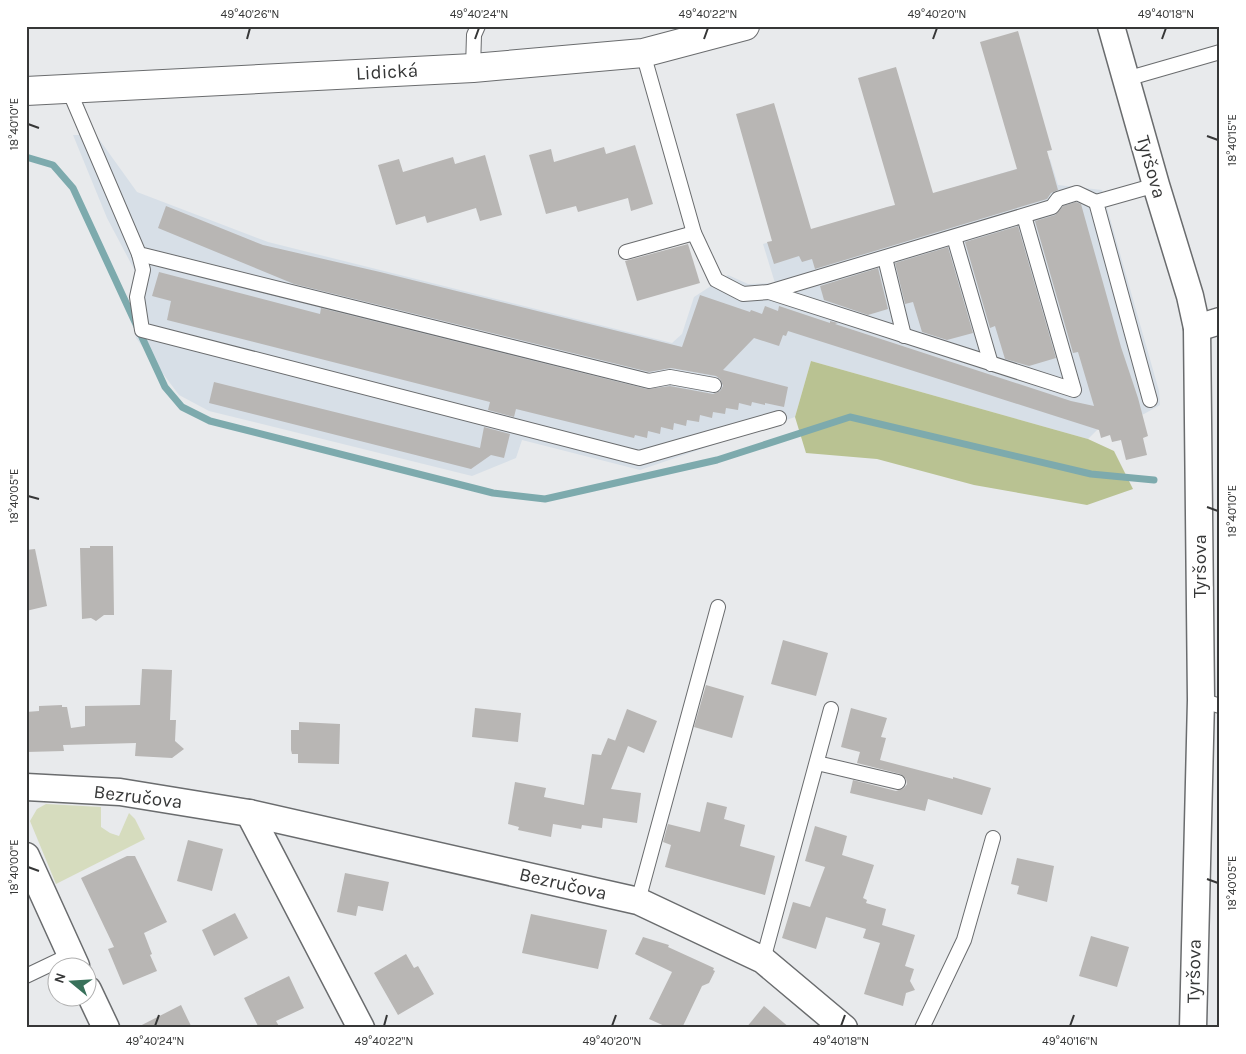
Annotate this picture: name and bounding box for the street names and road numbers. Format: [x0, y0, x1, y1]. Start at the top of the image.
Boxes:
street label: Lidická [355, 59, 419, 85]
street label: Tyršova [1132, 133, 1170, 201]
street label: Tyršova [1189, 534, 1211, 598]
street label: Bezručova [92, 781, 184, 813]
street label: Bezručova [517, 863, 609, 905]
street label: Tyršova [1182, 939, 1206, 1003]

